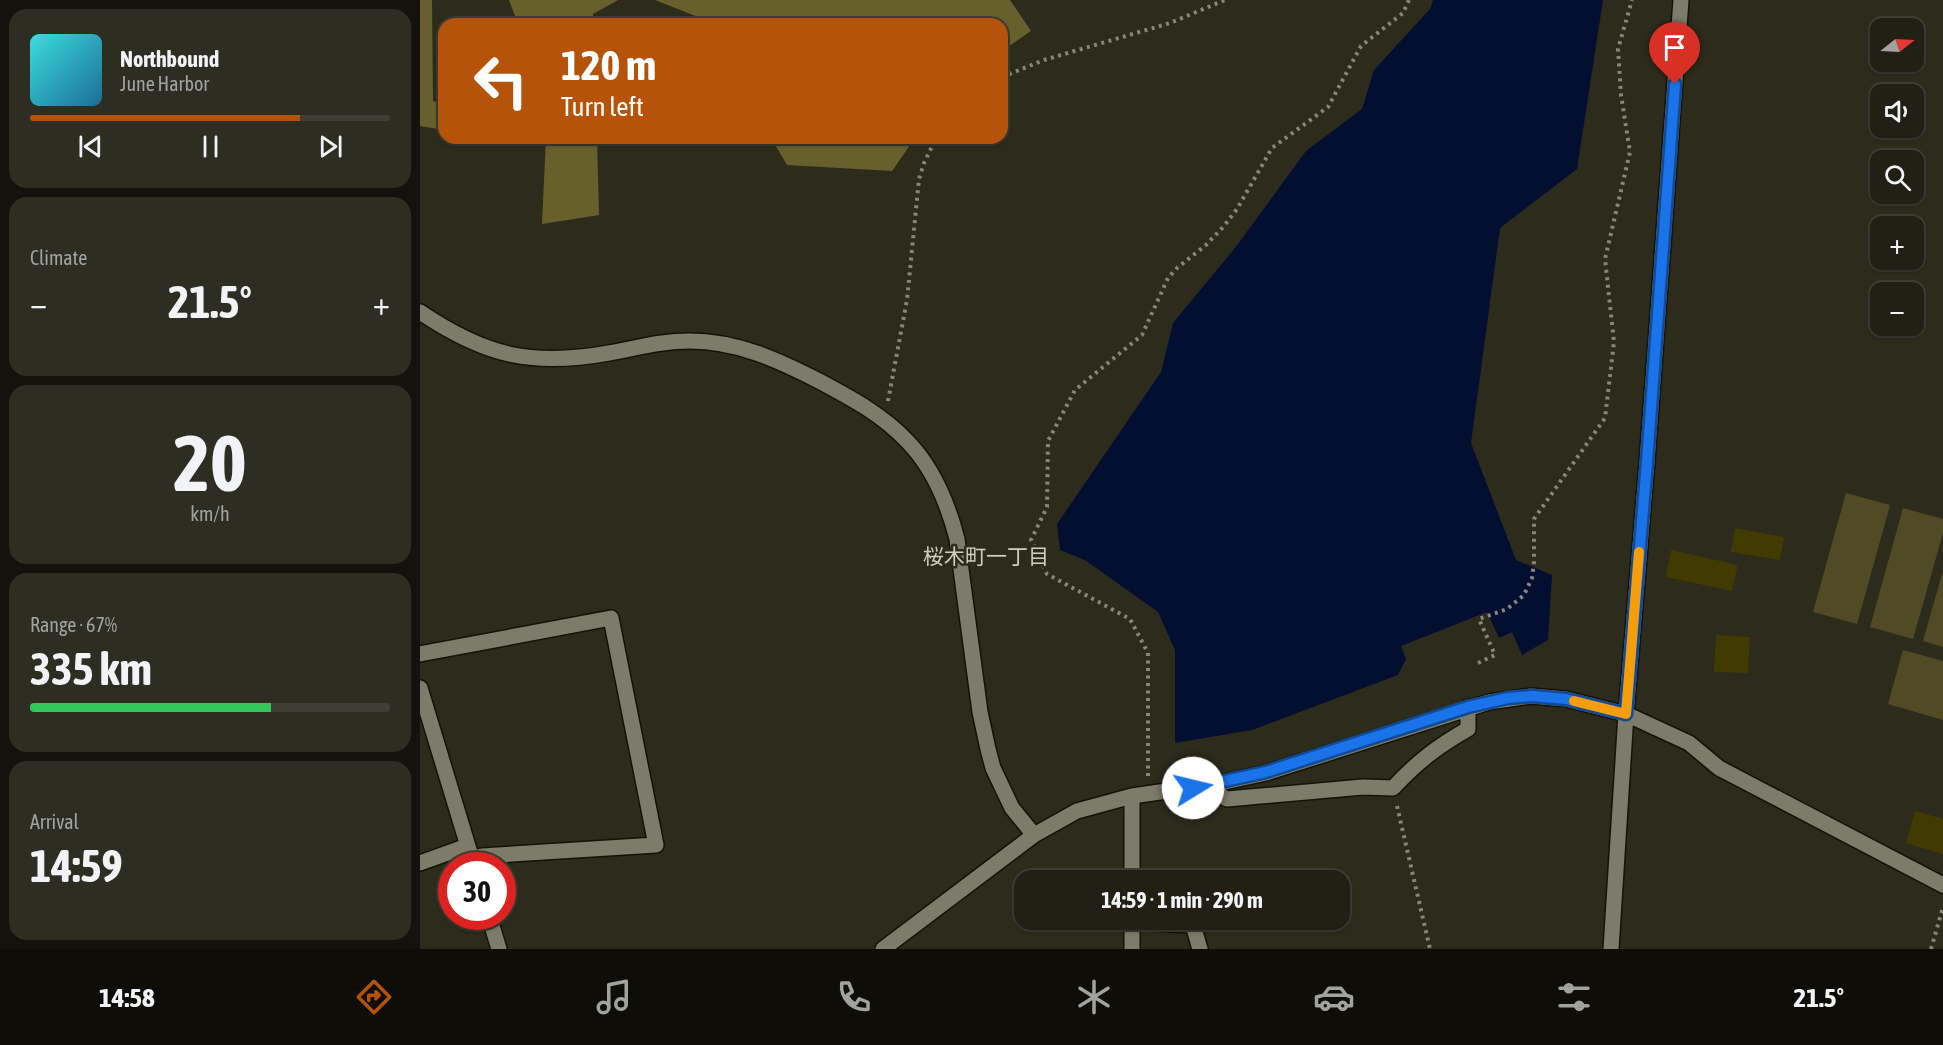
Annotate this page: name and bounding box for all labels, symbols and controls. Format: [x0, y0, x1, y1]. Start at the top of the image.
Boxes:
north arrow [1870, 18, 1924, 72]
map controls [1870, 18, 1924, 336]
pin [1649, 22, 1700, 84]
icon: arrive [1658, 31, 1691, 64]
text: 120 m [561, 41, 656, 89]
icon: left [462, 42, 540, 120]
text: Northbound [120, 46, 219, 72]
text: June Harbor [120, 72, 209, 95]
button: sound [1870, 84, 1924, 138]
text: Turn left [561, 91, 644, 122]
icon: previous [74, 130, 107, 163]
icon: pause [194, 130, 227, 163]
icon: next [314, 130, 347, 163]
button: search [1870, 150, 1924, 204]
button: + [1870, 216, 1924, 270]
text: Climate [30, 246, 87, 269]
text: 21.5° [168, 276, 252, 328]
button: − [1870, 282, 1924, 336]
text: − [30, 284, 47, 322]
text: + [373, 284, 390, 322]
text: 20 [173, 418, 247, 508]
text: km/h [190, 502, 230, 525]
district label: 桜木町一丁目 [923, 544, 1049, 568]
text: Range · 67% [30, 613, 117, 636]
text: 335 km [30, 643, 152, 695]
position arrow [1161, 756, 1225, 820]
text: Arrival [30, 810, 79, 833]
text: 14:59 [30, 840, 123, 892]
speed limit sign: 30 [438, 852, 516, 930]
text: 14:59 · 1 min · 290 m [1101, 887, 1263, 913]
icon: directions [353, 976, 395, 1018]
icon: music [593, 976, 635, 1018]
icon: phone [833, 976, 875, 1018]
icon: climate [1073, 976, 1115, 1018]
icon: car [1313, 976, 1355, 1018]
icon: filters [1553, 976, 1595, 1018]
text: 14:58 [99, 982, 155, 1013]
text: 21.5° [1794, 982, 1844, 1013]

